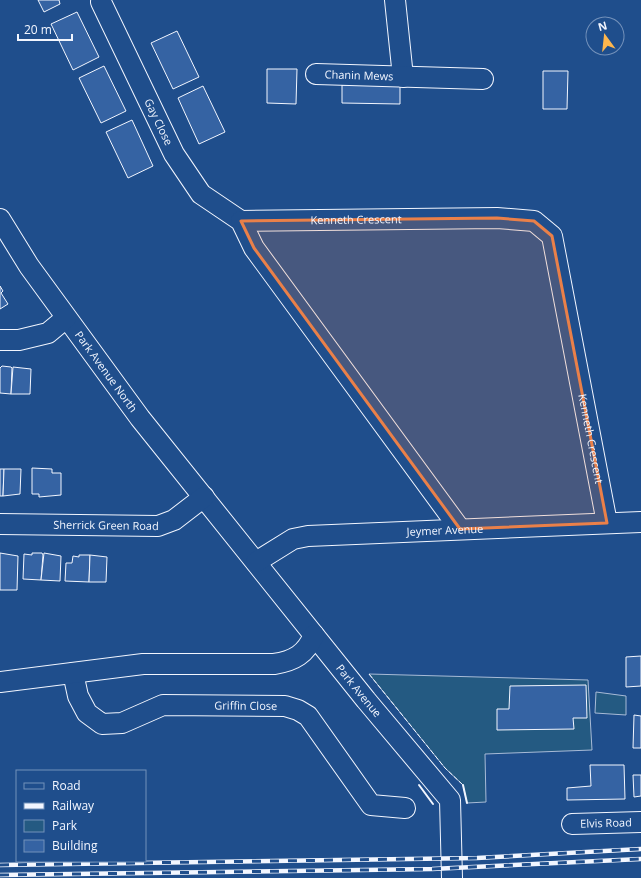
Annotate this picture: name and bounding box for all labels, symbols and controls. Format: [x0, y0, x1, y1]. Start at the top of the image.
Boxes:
scale bar [18, 16, 72, 42]
north arrow [585, 16, 625, 56]
text: N [596, 17, 609, 34]
text: 20 m [24, 21, 52, 38]
street label: Chanin Mews [324, 66, 394, 83]
street label: Gay Close [141, 96, 177, 148]
street label: Kenneth Crescent [310, 211, 402, 227]
street label: Park Avenue North [72, 328, 141, 415]
street label: Kenneth Crescent [575, 392, 607, 485]
street label: Sherrick Green Road [53, 517, 159, 533]
street label: Jeymer Avenue [405, 521, 484, 539]
street label: Park Avenue [333, 661, 385, 720]
street label: Griffin Close [214, 697, 277, 713]
legend [16, 770, 146, 862]
text: Road [52, 777, 81, 794]
text: Railway [52, 797, 95, 814]
street label: Elvis Road [580, 814, 632, 831]
text: Park [52, 817, 78, 834]
text: Building [52, 837, 98, 854]

